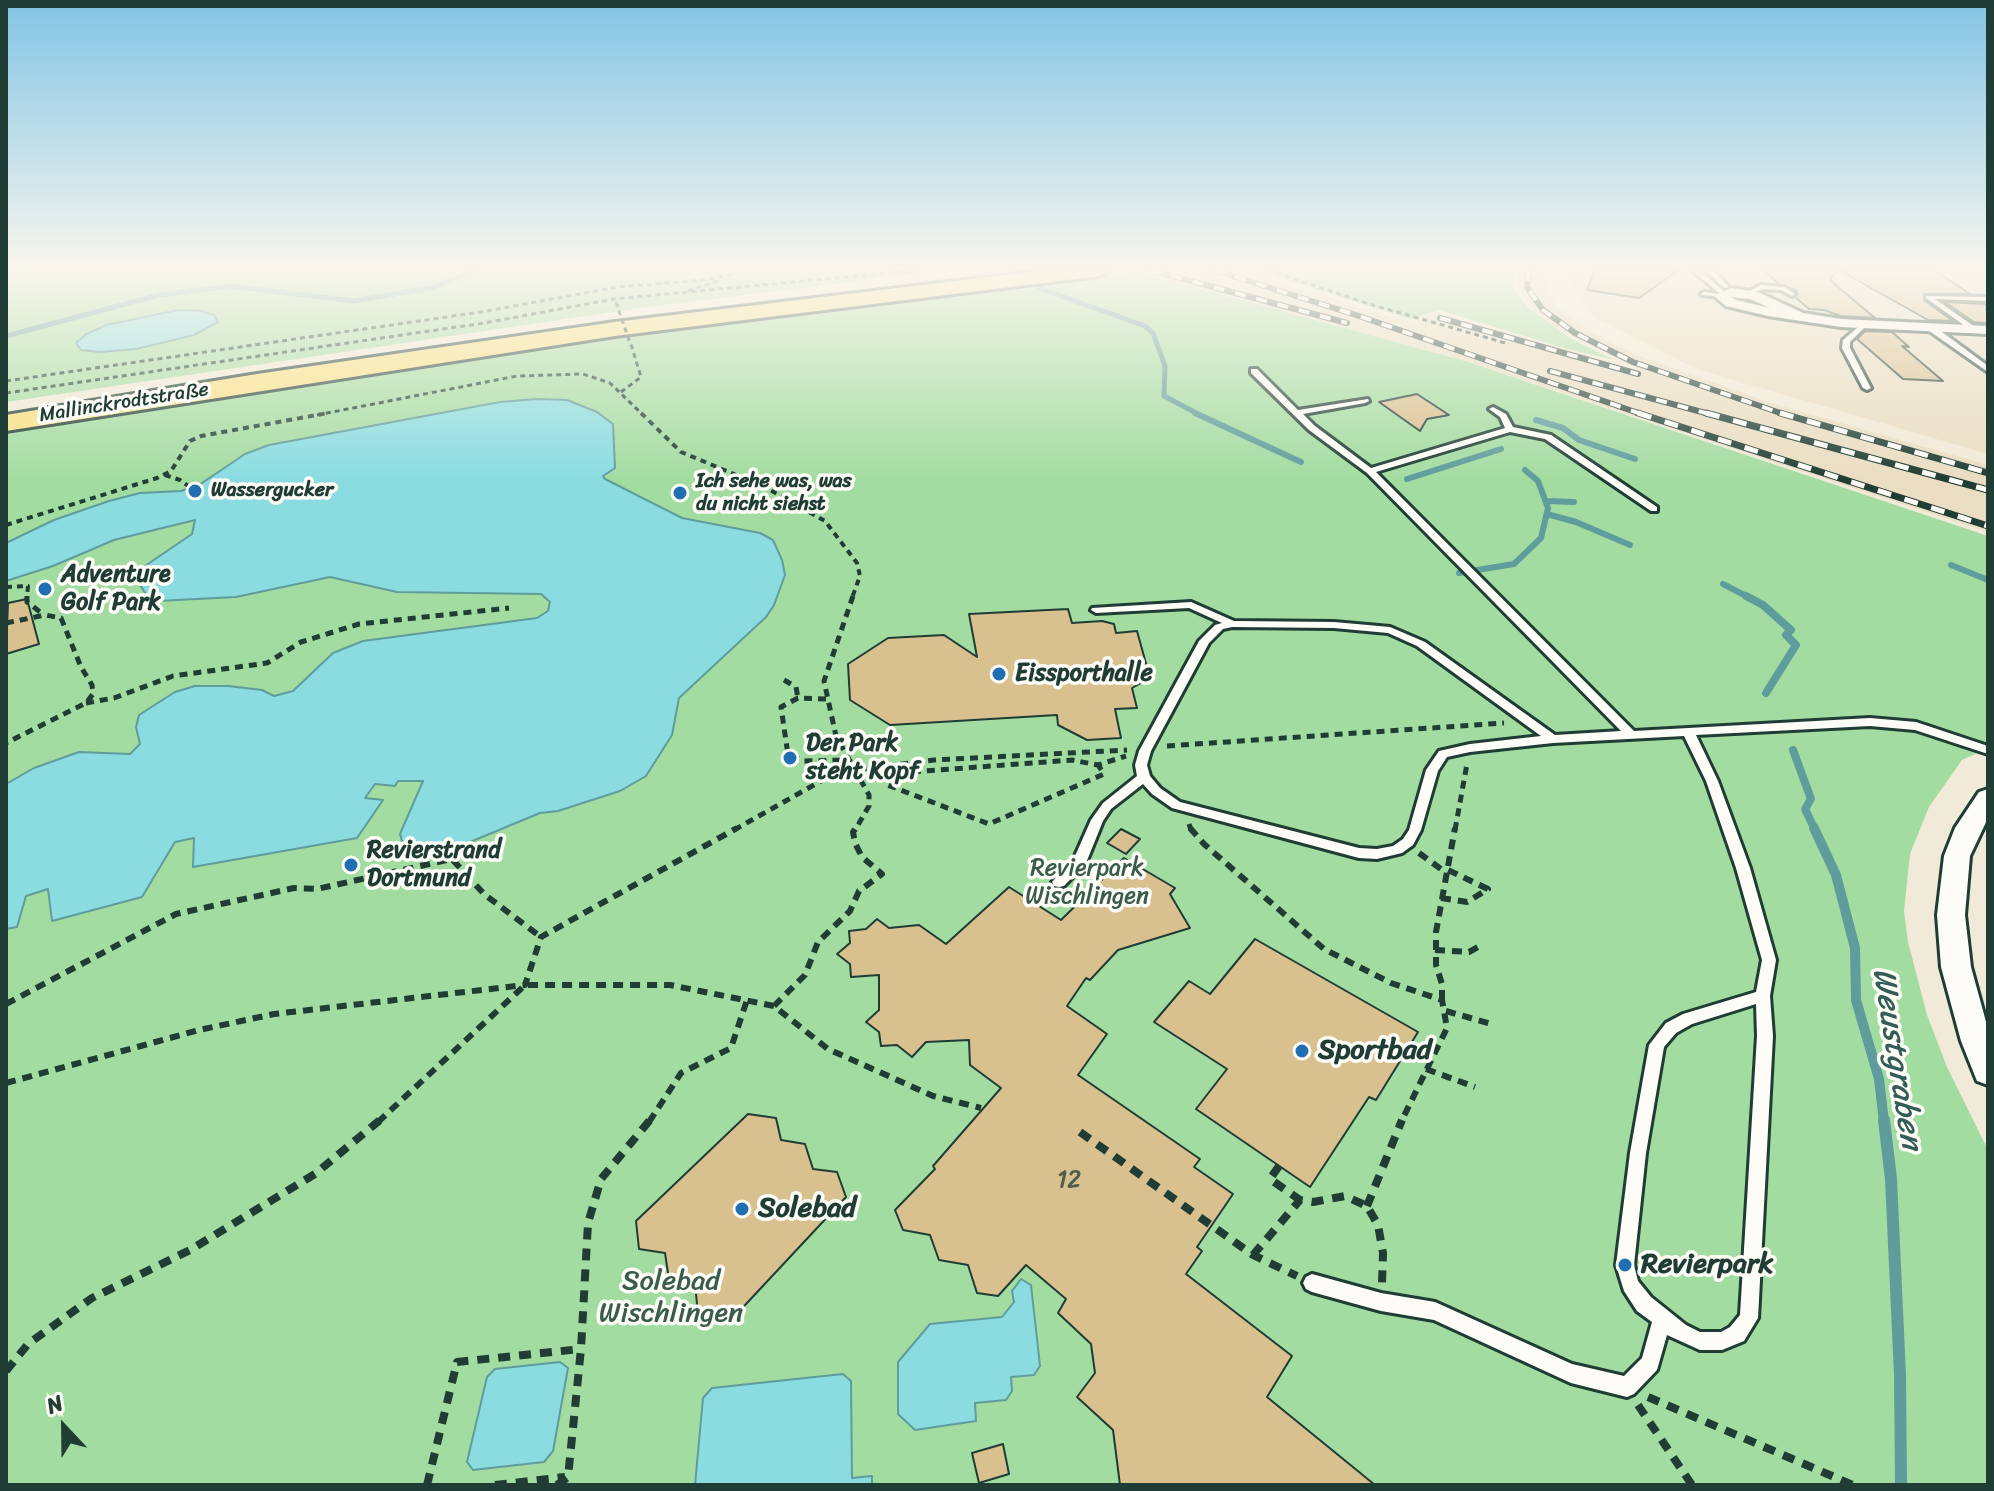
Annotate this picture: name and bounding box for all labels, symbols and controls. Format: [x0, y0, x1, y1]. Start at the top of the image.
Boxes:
street label: Mallinckrodtstraße [37, 378, 211, 428]
place label: Ich sehe was, was du nicht siehst [696, 470, 852, 517]
place label: Wassergucker [211, 479, 333, 503]
marker: Wassergucker [186, 482, 204, 500]
marker: Ich sehe was, was du nicht siehst [671, 484, 689, 502]
place label: Adventure Golf Park [61, 561, 171, 617]
marker: Adventure Golf Park [36, 580, 54, 598]
place label: Eissporthalle [1015, 660, 1153, 688]
marker: Eissporthalle [990, 665, 1008, 683]
place label: Der Park steht Kopf [806, 730, 919, 786]
marker: Der Park steht Kopf [781, 749, 799, 767]
place label: Revierstrand Dortmund [367, 837, 501, 893]
park label: Revierpark Wischlingen [1025, 855, 1149, 911]
marker: Revierstrand Dortmund [342, 856, 360, 874]
water label: Weustgraben [1863, 966, 1929, 1152]
place label: Sportbad [1318, 1034, 1432, 1068]
marker: Sportbad [1293, 1042, 1311, 1060]
house number: 12 [1057, 1167, 1081, 1195]
place label: Solebad [758, 1192, 856, 1226]
marker: Solebad [733, 1200, 751, 1218]
place label: Revierpark [1641, 1248, 1773, 1282]
marker: Revierpark [1616, 1256, 1634, 1274]
park label: Solebad Wischlingen [599, 1265, 743, 1331]
text: N [40, 1383, 69, 1425]
north arrow [24, 1387, 104, 1467]

